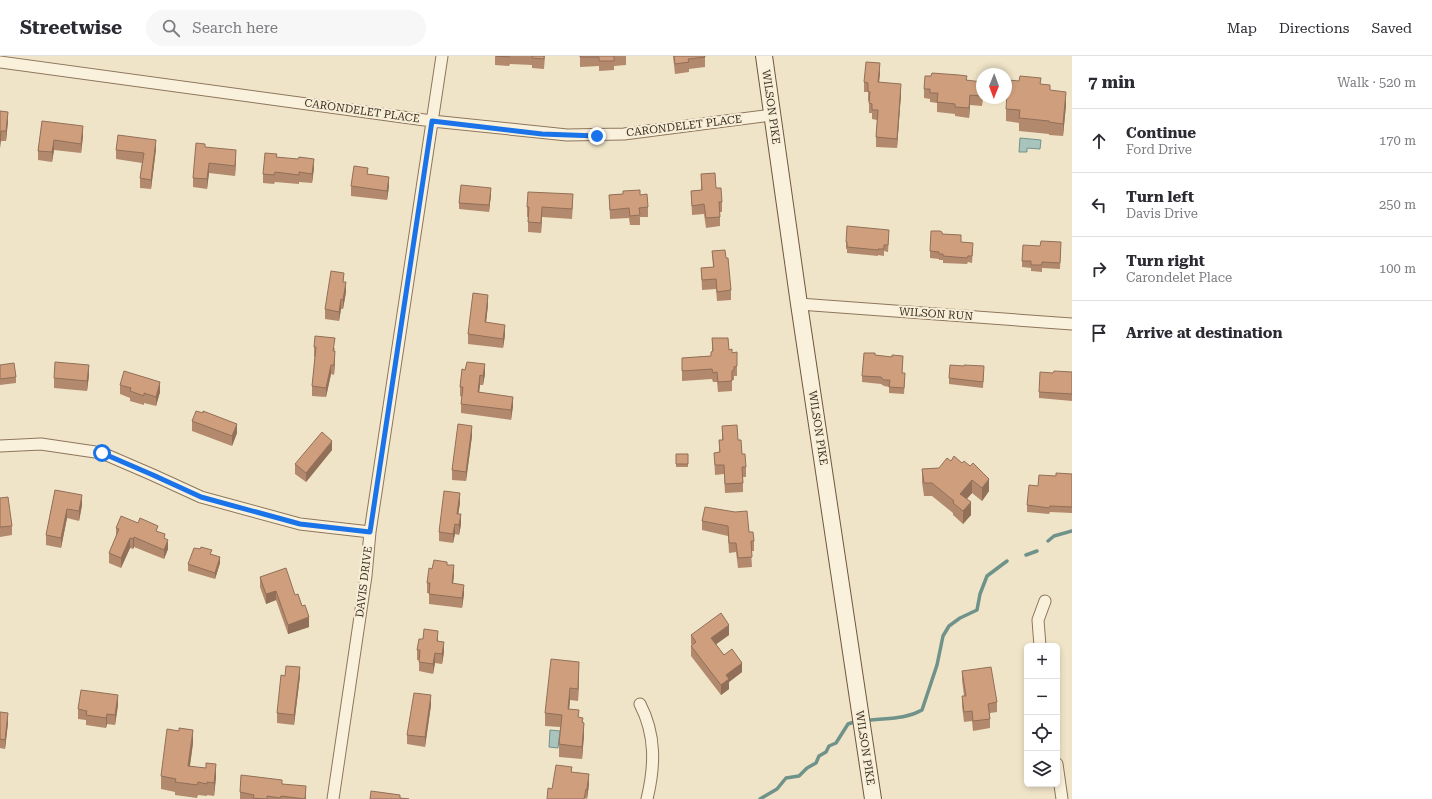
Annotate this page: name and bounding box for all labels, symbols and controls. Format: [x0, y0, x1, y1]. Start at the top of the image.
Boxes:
search box [146, 10, 426, 46]
text: Streetwise [20, 16, 122, 39]
icon: search [160, 17, 182, 39]
text: Search here [192, 19, 278, 37]
text: Map [1227, 20, 1257, 36]
text: Directions [1279, 20, 1349, 36]
text: Saved [1371, 20, 1412, 36]
north arrow [976, 68, 1012, 104]
street label: WILSON PIKE [759, 69, 783, 145]
text: 7 min [1088, 72, 1135, 92]
text: Walk · 520 m [1337, 75, 1416, 90]
street label: CARONDELET PLACE [303, 96, 421, 126]
street label: CARONDELET PLACE [625, 112, 743, 140]
text: Continue [1126, 124, 1196, 142]
route end [588, 127, 606, 145]
icon: ahead [1088, 130, 1110, 152]
text: 170 m [1379, 133, 1416, 148]
text: Ford Drive [1126, 142, 1192, 157]
text: Turn left [1126, 188, 1194, 206]
icon: left [1088, 194, 1110, 216]
text: 250 m [1379, 197, 1416, 212]
text: Davis Drive [1126, 206, 1198, 221]
text: Turn right [1126, 252, 1205, 270]
icon: right [1088, 258, 1110, 280]
text: 100 m [1379, 261, 1416, 276]
text: Carondelet Place [1126, 270, 1232, 285]
street label: WILSON RUN [899, 305, 974, 323]
icon: arrive [1088, 322, 1110, 344]
text: Arrive at destination [1126, 324, 1282, 342]
street label: WILSON PIKE [806, 390, 830, 466]
route start [93, 444, 111, 462]
street label: DAVIS DRIVE [353, 546, 375, 618]
map controls [1024, 643, 1060, 787]
button: + [1024, 643, 1060, 679]
button: − [1024, 679, 1060, 715]
street label: WILSON PIKE [853, 710, 877, 786]
button: locate [1024, 715, 1060, 751]
button: layers [1024, 751, 1060, 787]

